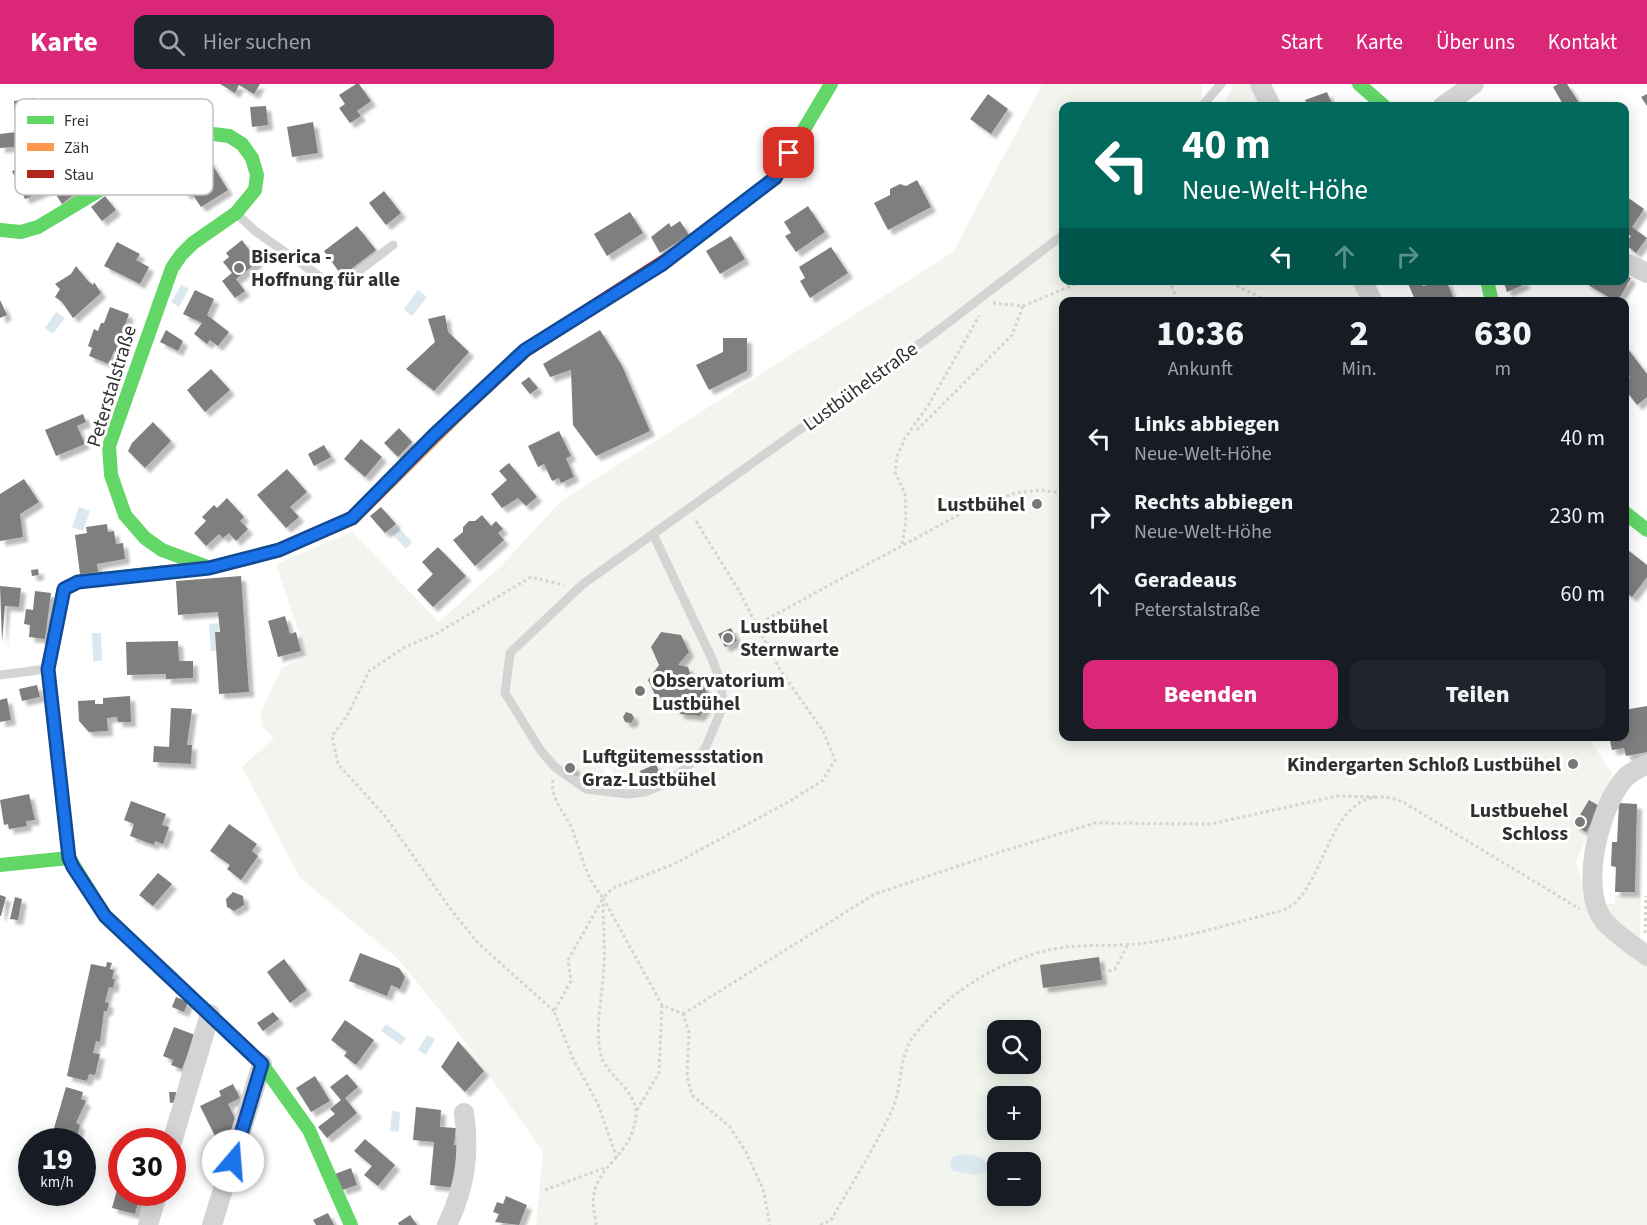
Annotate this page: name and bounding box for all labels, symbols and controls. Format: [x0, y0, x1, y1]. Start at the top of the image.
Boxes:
search box [134, 15, 554, 69]
text: Karte [30, 22, 98, 62]
icon: search [155, 26, 188, 59]
text: Hier suchen [203, 26, 312, 58]
text: Start [1280, 27, 1323, 57]
text: Karte [1356, 27, 1403, 57]
text: Über uns [1436, 27, 1515, 57]
text: Kontakt [1548, 27, 1617, 57]
legend [15, 99, 213, 195]
text: Frei [64, 110, 89, 132]
text: 40 m [1182, 115, 1271, 175]
icon: left [1083, 126, 1161, 204]
pin [763, 127, 814, 178]
icon: arrive [772, 136, 805, 169]
text: Zäh [64, 137, 89, 159]
text: Stau [64, 164, 94, 186]
text: Neue-Welt-Höhe [1182, 171, 1368, 210]
icon: left [1265, 240, 1298, 273]
icon: ahead [1328, 240, 1361, 273]
icon: right [1391, 240, 1424, 273]
place label: Biserica - Hoffnung für alle [251, 243, 400, 294]
marker: Biserica - Hoffnung für alle [232, 261, 246, 275]
text: 10:36 [1156, 308, 1244, 359]
text: 2 [1350, 308, 1369, 359]
text: 630 [1474, 308, 1532, 359]
street label: Peterstalstraße [80, 322, 144, 451]
street label: Lustbühelstraße [797, 336, 924, 438]
text: Ankunft [1168, 355, 1233, 383]
text: Min. [1341, 355, 1377, 383]
text: m [1495, 355, 1511, 383]
text: Links abbiegen [1134, 408, 1280, 440]
icon: left [1083, 422, 1116, 455]
text: 40 m [1560, 422, 1605, 454]
text: Neue-Welt-Höhe [1134, 440, 1272, 468]
text: Rechts abbiegen [1134, 486, 1293, 518]
place label: Lustbühel [937, 491, 1025, 519]
marker: Lustbühel [1030, 497, 1044, 511]
icon: right [1083, 500, 1116, 533]
text: 230 m [1550, 500, 1605, 532]
text: Neue-Welt-Höhe [1134, 518, 1272, 546]
text: Geradeaus [1134, 564, 1237, 596]
icon: ahead [1083, 578, 1116, 611]
text: 60 m [1560, 578, 1605, 610]
text: Peterstalstraße [1134, 596, 1260, 624]
place label: Lustbühel Sternwarte [740, 613, 839, 664]
marker: Lustbühel Sternwarte [721, 631, 735, 645]
button: Beenden [1083, 660, 1338, 729]
button: Teilen [1350, 660, 1605, 729]
place label: Observatorium Lustbühel [652, 667, 785, 718]
marker: Observatorium Lustbühel [633, 684, 647, 698]
place label: Luftgütemessstation Graz-Lustbühel [582, 743, 764, 794]
place label: Kindergarten Schloß Lustbühel [1287, 751, 1561, 779]
marker: Kindergarten Schloß Lustbühel [1566, 757, 1580, 771]
marker: Luftgütemessstation Graz-Lustbühel [563, 761, 577, 775]
place label: Lustbuehel Schloss [1470, 797, 1568, 848]
marker: Lustbuehel Schloss [1573, 815, 1587, 829]
map controls [987, 1020, 1041, 1206]
button: search [987, 1020, 1041, 1074]
button: + [987, 1086, 1041, 1140]
speed limit sign: 30 [108, 1128, 186, 1206]
position arrow [201, 1129, 265, 1193]
text: 19 [41, 1138, 73, 1181]
button: − [987, 1152, 1041, 1206]
text: km/h [40, 1172, 74, 1193]

